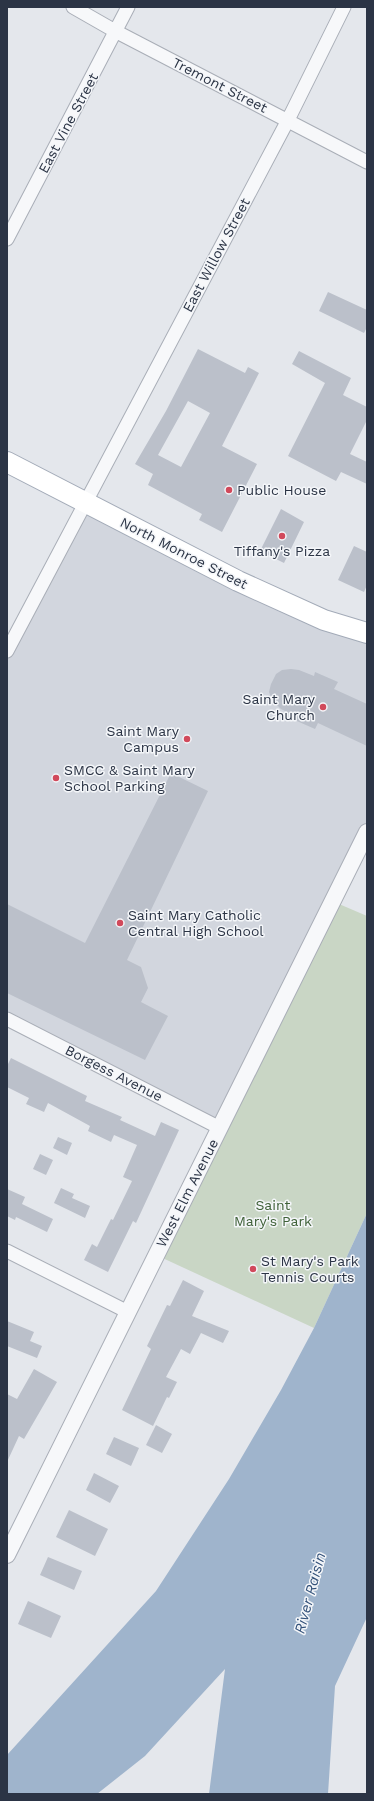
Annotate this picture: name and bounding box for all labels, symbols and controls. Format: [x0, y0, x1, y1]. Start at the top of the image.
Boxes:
street label: Tremont Street [170, 54, 270, 116]
street label: East Vine Street [35, 70, 101, 176]
street label: East Willow Street [179, 195, 253, 315]
place label: Public House [237, 482, 326, 498]
marker: Public House [224, 485, 234, 495]
street label: North Monroe Street [118, 514, 251, 592]
marker: Tiffany's Pizza [277, 531, 287, 541]
place label: Tiffany's Pizza [234, 543, 330, 559]
place label: Saint Mary Church [243, 691, 316, 723]
marker: Saint Mary Church [318, 702, 328, 712]
place label: Saint Mary Campus [107, 723, 180, 755]
marker: Saint Mary Campus [182, 734, 192, 744]
place label: SMCC & Saint Mary School Parking [64, 762, 196, 794]
marker: SMCC & Saint Mary School Parking [51, 773, 61, 783]
place label: Saint Mary Catholic Central High School [128, 907, 264, 939]
marker: Saint Mary Catholic Central High School [115, 918, 125, 928]
street label: Borgess Avenue [63, 1042, 165, 1104]
street label: West Elm Avenue [153, 1136, 221, 1250]
park label: Saint Mary's Park [234, 1197, 312, 1229]
place label: St Mary's Park Tennis Courts [261, 1253, 359, 1285]
marker: St Mary's Park Tennis Courts [248, 1264, 258, 1274]
water label: River Raisin [291, 1551, 329, 1635]

